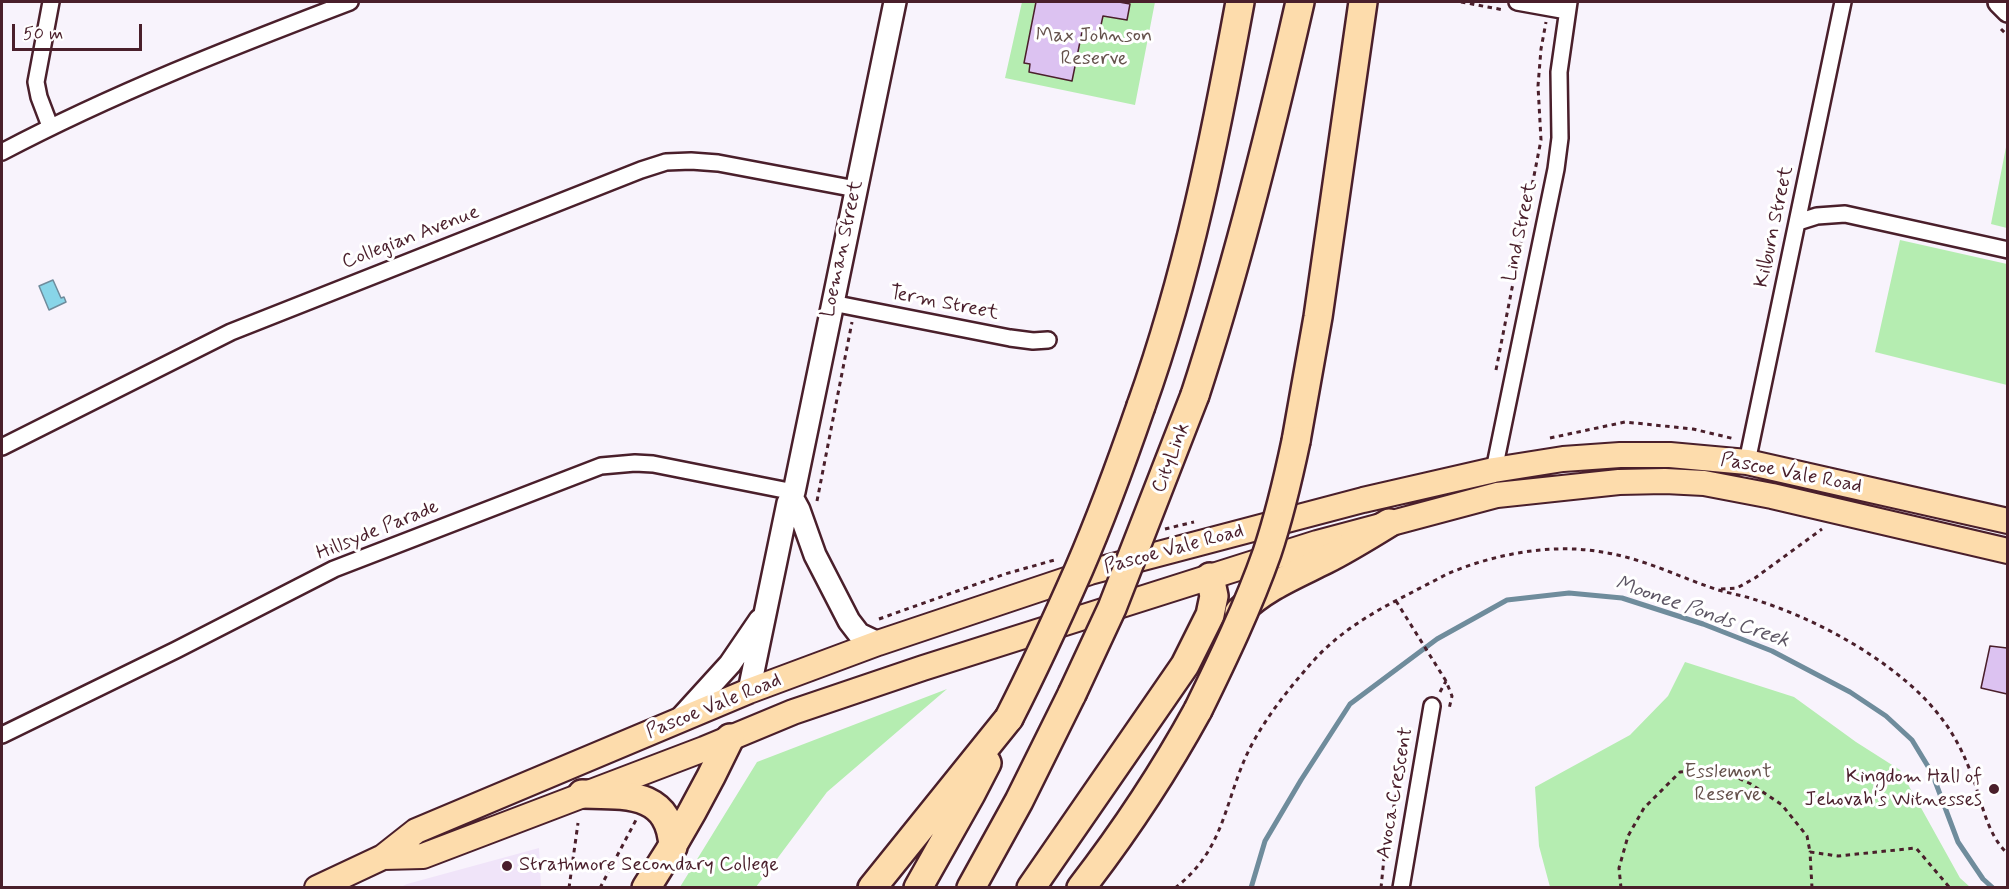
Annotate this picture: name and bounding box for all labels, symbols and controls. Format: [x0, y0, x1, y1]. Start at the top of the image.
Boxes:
scale bar [15, 12, 146, 50]
text: 50 m [23, 22, 63, 46]
park label: Max Johnson Reserve [1036, 25, 1152, 72]
street label: Kilburn Street [1750, 164, 1800, 290]
street label: Loeman Street [817, 178, 869, 320]
street label: Lind Street [1499, 180, 1543, 284]
street label: Collegian Avenue [339, 201, 483, 275]
street label: Term Street [888, 282, 1000, 326]
street label: CityLink [1148, 419, 1196, 497]
street label: Pascoe Vale Road [1718, 449, 1864, 499]
street label: Hillsyde Parade [313, 496, 443, 566]
street label: Pascoe Vale Road [1102, 520, 1246, 580]
water label: Moonee Ponds Creek [1612, 571, 1792, 655]
street label: Pascoe Vale Road [643, 669, 785, 745]
street label: Avoca Crescent [1373, 725, 1419, 861]
park label: Esslemont Reserve [1684, 761, 1772, 808]
place label: Kingdom Hall of Jehovah's Witnesses [1805, 766, 1982, 813]
marker: Kingdom Hall of Jehovah's Witnesses [1987, 782, 2001, 796]
place label: Strathmore Secondary College [519, 854, 779, 878]
marker: Strathmore Secondary College [500, 859, 514, 873]

